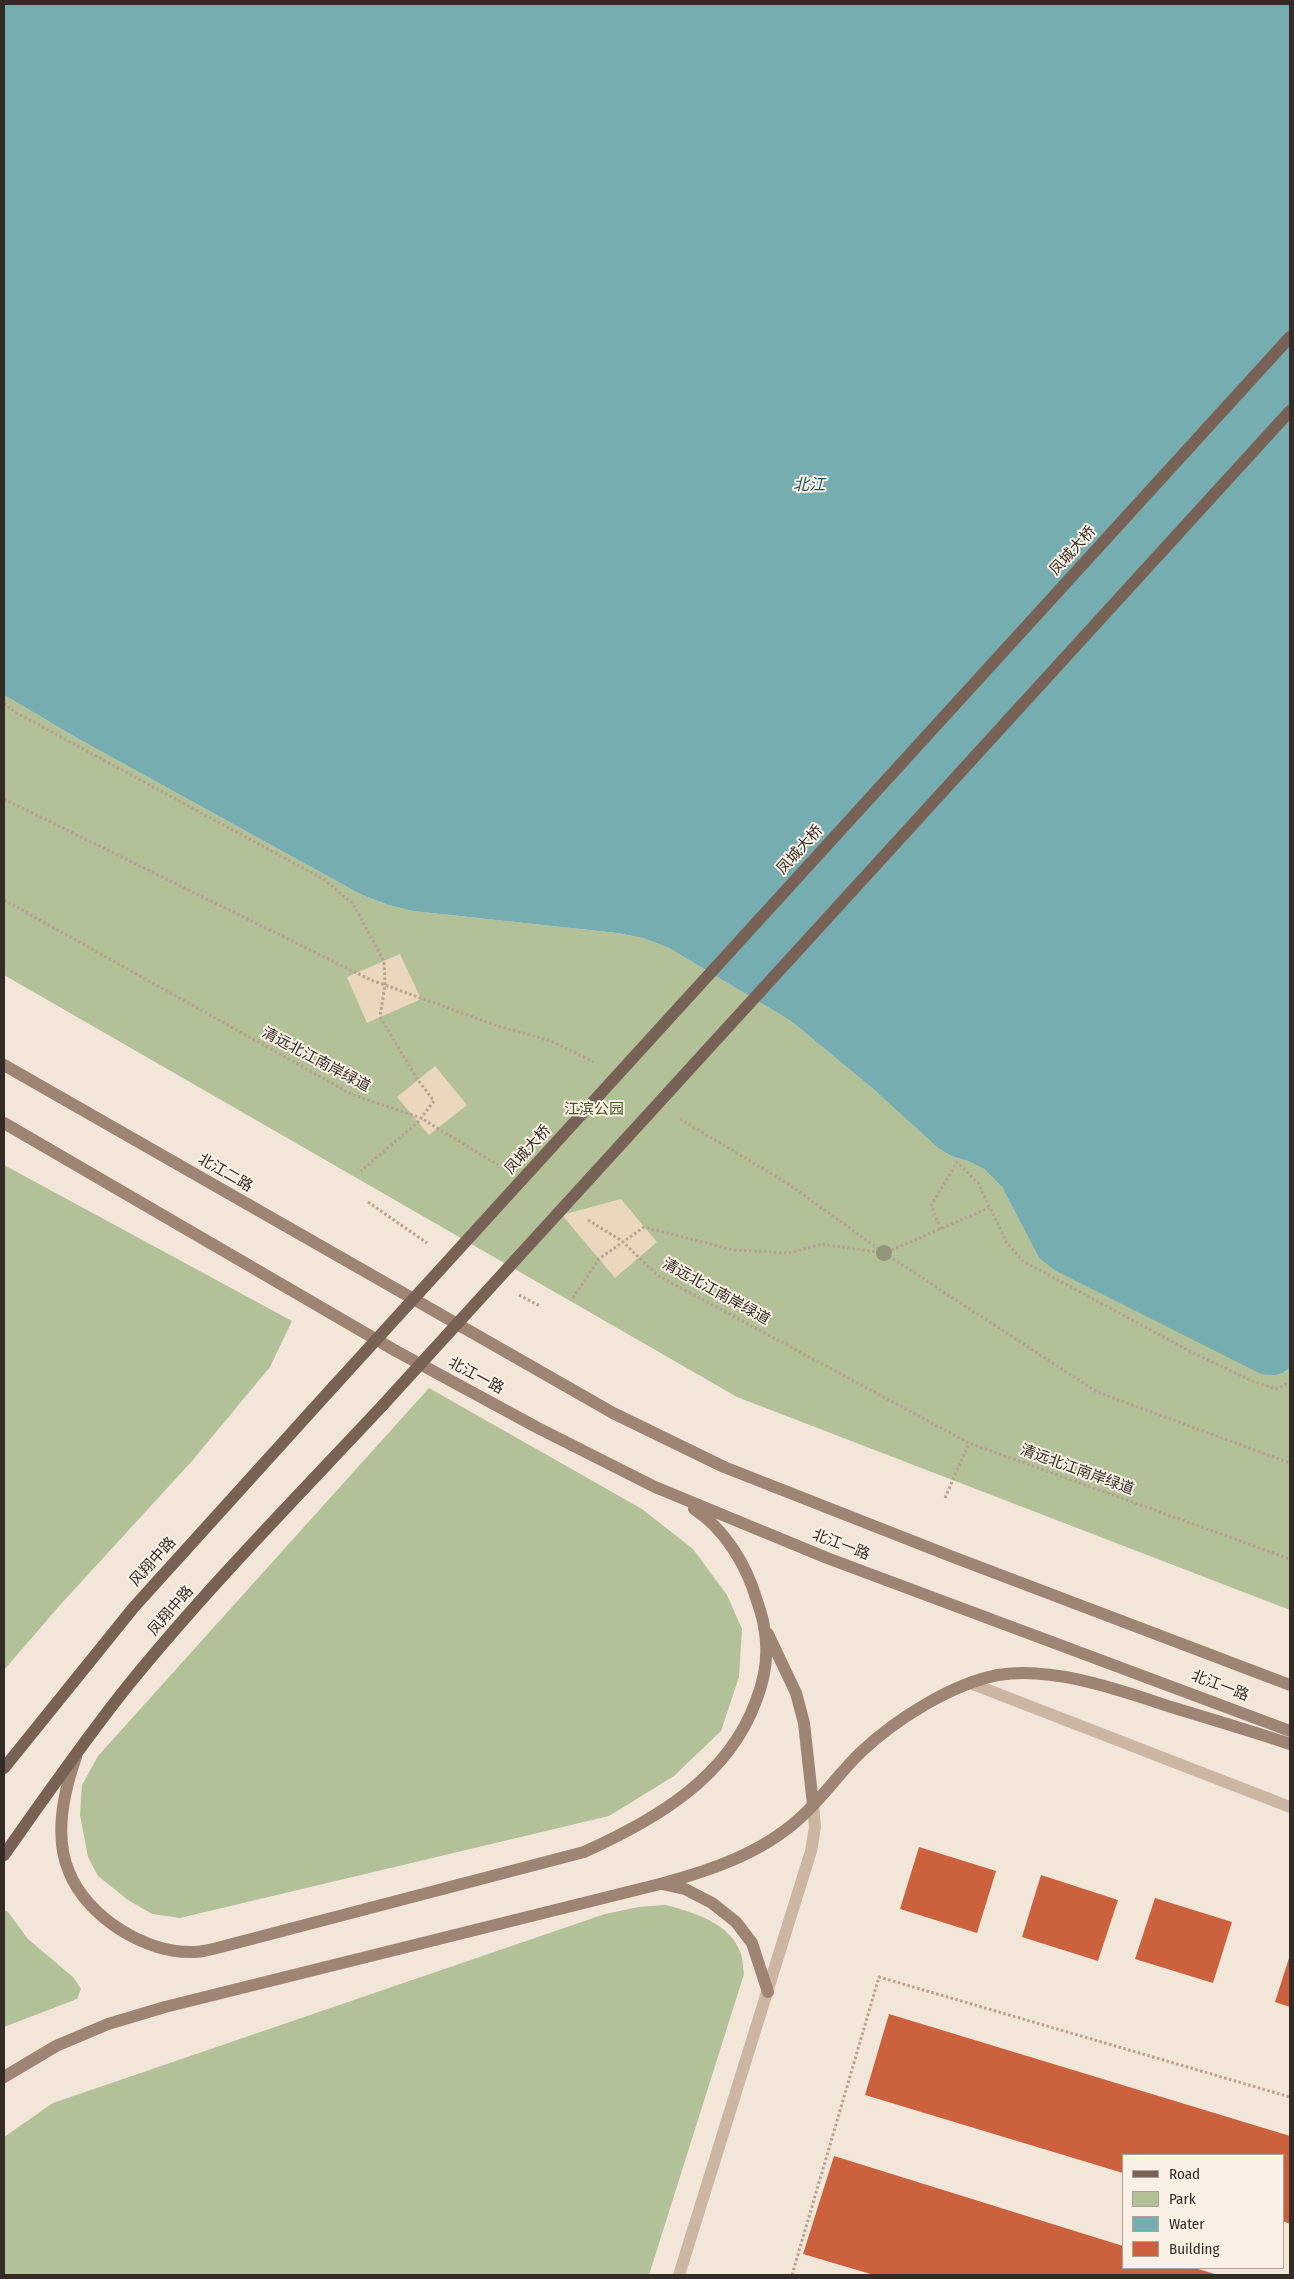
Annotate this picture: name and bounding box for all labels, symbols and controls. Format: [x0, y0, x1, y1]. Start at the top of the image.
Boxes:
water label: 北江 [793, 476, 825, 496]
street label: 凤城大桥 [1046, 523, 1100, 579]
street label: 凤城大桥 [773, 822, 827, 878]
street label: 清远北江南岸绿道 [259, 1024, 373, 1096]
park label: 江滨公园 [564, 1101, 624, 1119]
street label: 凤城大桥 [501, 1122, 555, 1178]
street label: 北江二路 [195, 1150, 255, 1196]
street label: 清远北江南岸绿道 [659, 1255, 773, 1329]
street label: 北江一路 [445, 1354, 507, 1398]
street label: 清远北江南岸绿道 [1018, 1441, 1136, 1499]
street label: 北江一路 [810, 1526, 872, 1564]
street label: 风翔中路 [126, 1534, 180, 1590]
street label: 凤翔中路 [145, 1582, 197, 1640]
street label: 北江一路 [1189, 1667, 1251, 1705]
legend [1122, 2154, 1284, 2269]
text: Road [1169, 2165, 1200, 2183]
text: Park [1169, 2190, 1196, 2208]
text: Water [1169, 2215, 1204, 2233]
text: Building [1169, 2240, 1220, 2258]

